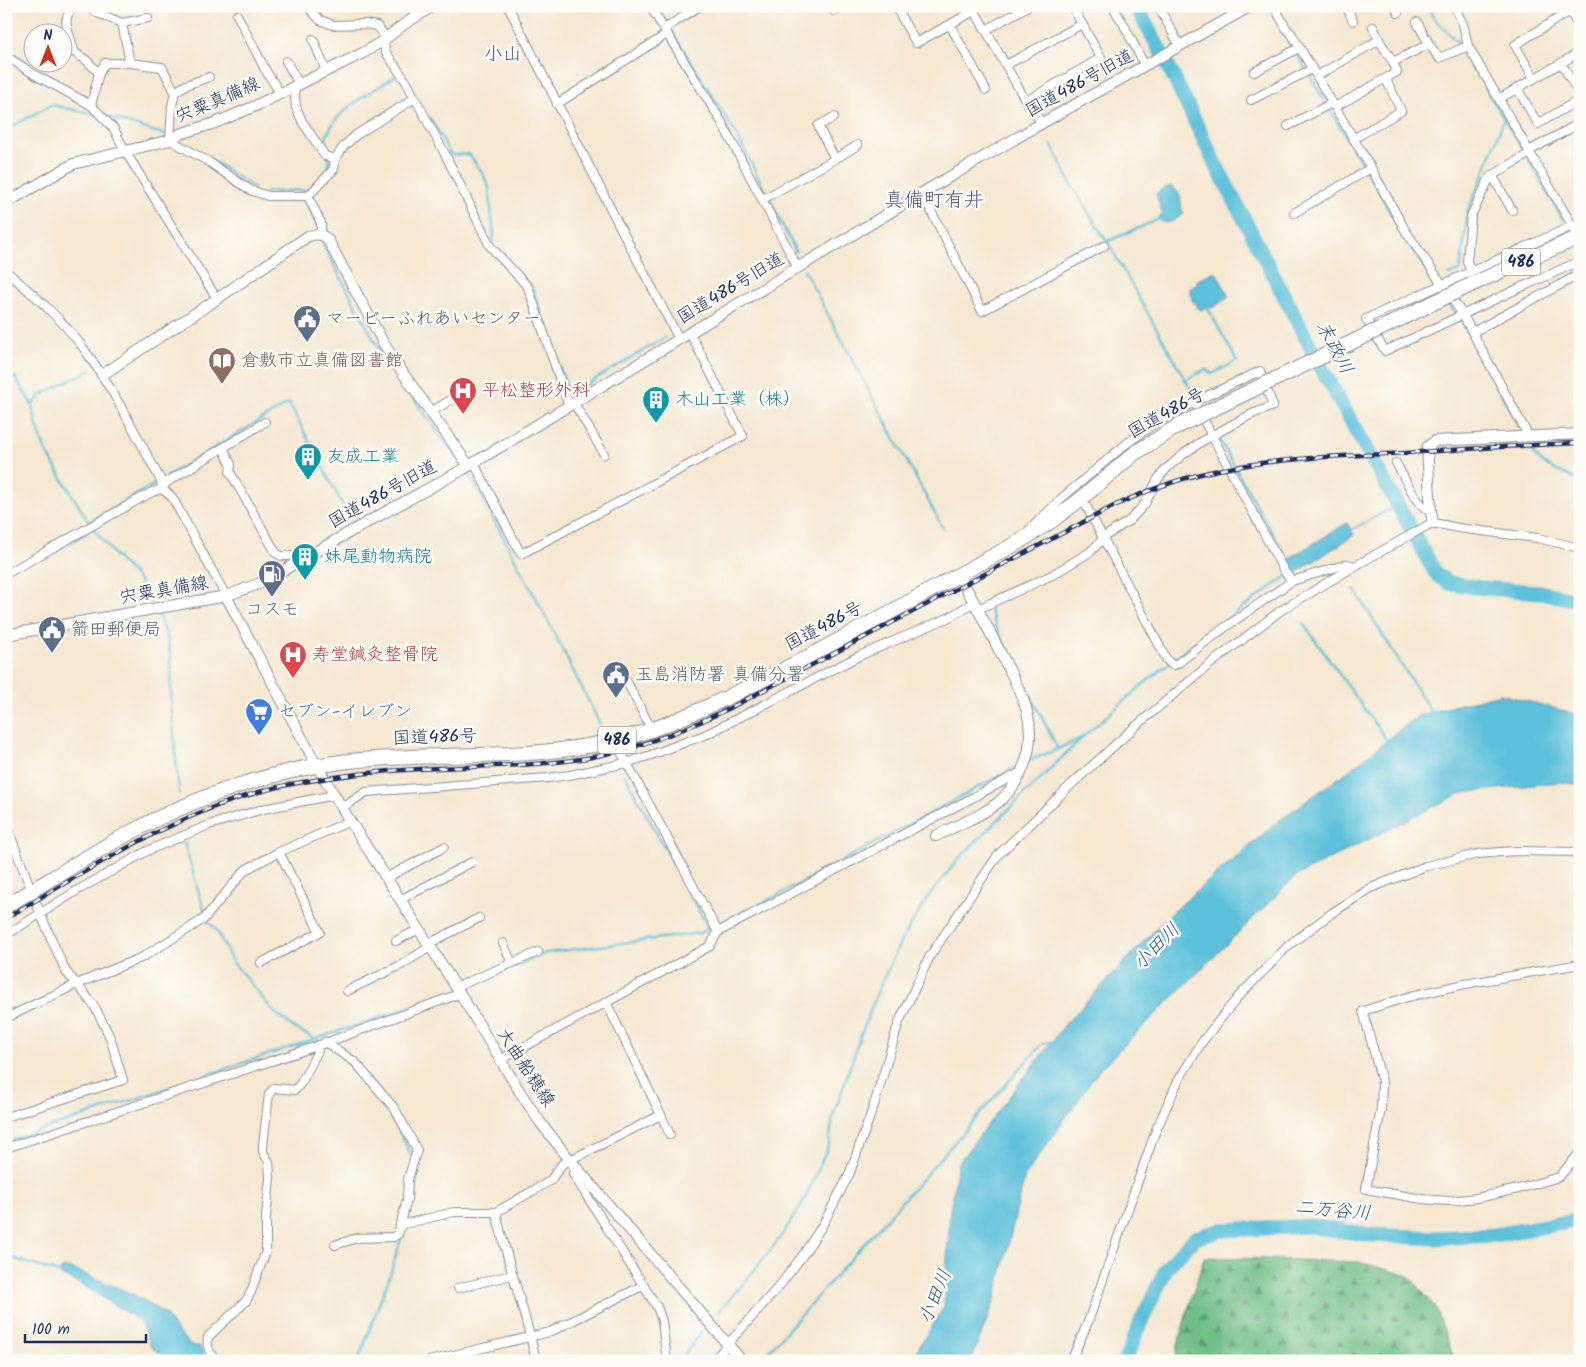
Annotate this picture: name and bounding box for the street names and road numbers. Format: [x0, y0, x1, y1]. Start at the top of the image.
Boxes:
street label: 国道486号旧道 [1020, 42, 1140, 126]
street label: 宍粟真備線 [171, 70, 265, 132]
street label: 国道486号旧道 [672, 245, 790, 333]
road number: 486 [1502, 248, 1540, 276]
street label: 国道486号 [1123, 381, 1211, 447]
street label: 国道486号旧道 [323, 453, 443, 537]
street label: 宍粟真備線 [117, 569, 211, 613]
street label: 国道486号 [780, 594, 868, 660]
street label: 国道486号 [392, 722, 478, 754]
road number: 486 [598, 726, 636, 754]
street label: 大曲船穂線 [488, 1022, 562, 1114]

